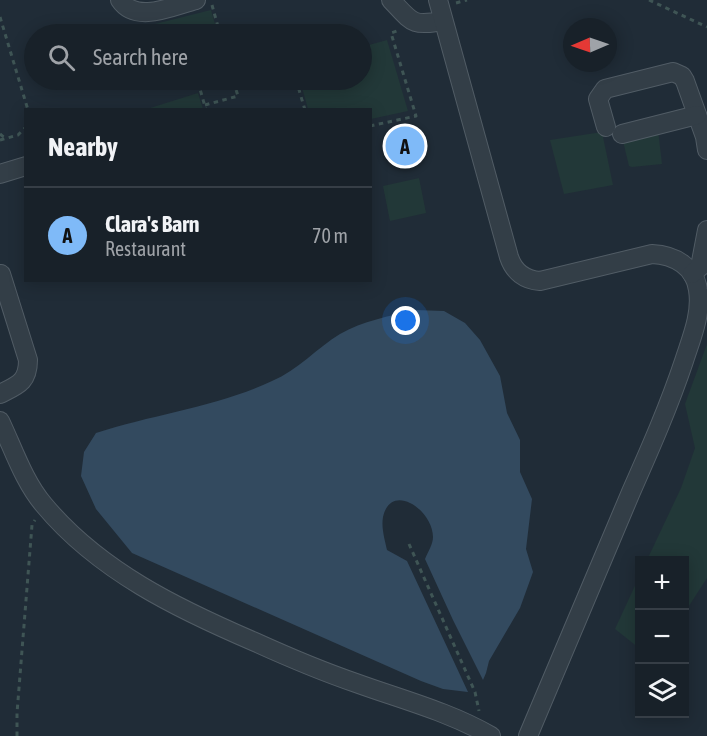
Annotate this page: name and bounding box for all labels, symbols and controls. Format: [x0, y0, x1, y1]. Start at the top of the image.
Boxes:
north arrow [563, 18, 617, 72]
search box [24, 24, 372, 90]
icon: search [45, 41, 78, 74]
text: Search here [93, 44, 188, 70]
pin: A [386, 124, 424, 168]
text: Nearby [48, 132, 118, 162]
text: Clara's Barn [105, 211, 199, 237]
text: A [63, 224, 72, 247]
text: 70 m [312, 224, 348, 247]
text: Restaurant [105, 237, 186, 260]
your location [391, 306, 420, 335]
map controls [635, 556, 689, 718]
button: + [635, 556, 689, 610]
button: − [635, 610, 689, 664]
button: layers [635, 664, 689, 718]

